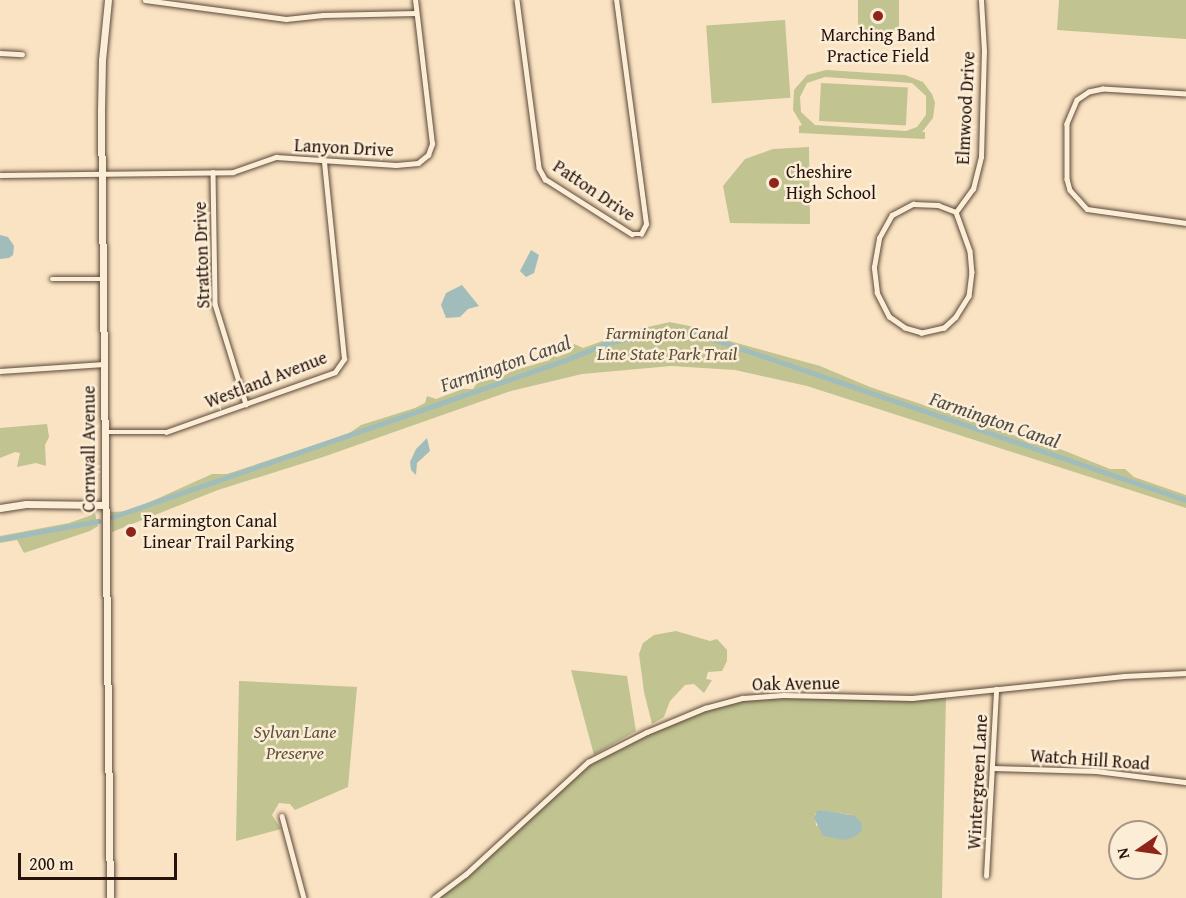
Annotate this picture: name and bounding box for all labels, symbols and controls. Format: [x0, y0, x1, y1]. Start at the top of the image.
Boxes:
marker: Marching Band Practice Field [871, 9, 885, 23]
place label: Marching Band Practice Field [821, 25, 935, 68]
street label: Elmwood Drive [952, 51, 980, 165]
street label: Lanyon Drive [294, 135, 394, 161]
street label: Patton Drive [549, 156, 639, 226]
place label: Cheshire High School [786, 162, 876, 204]
marker: Cheshire High School [767, 176, 781, 190]
street label: Stratton Drive [189, 201, 215, 309]
park label: Farmington Canal Line State Park Trail [597, 323, 737, 366]
water label: Farmington Canal [437, 329, 573, 397]
street label: Westland Avenue [202, 347, 330, 413]
water label: Farmington Canal [927, 385, 1063, 453]
street label: Cornwall Avenue [78, 386, 100, 512]
place label: Farmington Canal Linear Trail Parking [143, 511, 294, 554]
marker: Farmington Canal Linear Trail Parking [124, 525, 138, 539]
street label: Oak Avenue [752, 672, 840, 696]
street label: Wintergreen Lane [964, 714, 992, 850]
park label: Sylvan Lane Preserve [254, 722, 336, 764]
street label: Watch Hill Road [1029, 745, 1151, 775]
north arrow [1108, 820, 1168, 880]
scale bar [21, 841, 180, 879]
text: N [1110, 846, 1135, 862]
text: 200 m [29, 850, 74, 877]

